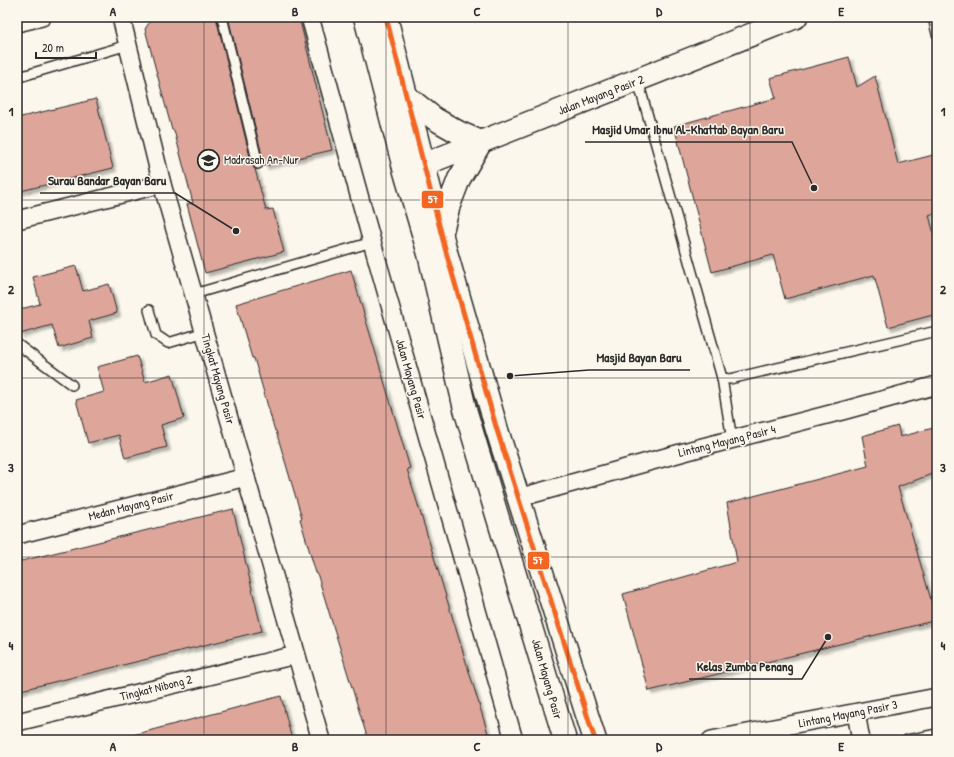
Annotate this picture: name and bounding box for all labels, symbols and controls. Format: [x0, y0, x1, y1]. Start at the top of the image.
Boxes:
text: A [110, 2, 117, 20]
text: B [292, 2, 299, 20]
text: C [473, 2, 481, 20]
text: D [656, 2, 663, 20]
text: E [838, 2, 844, 20]
scale bar [36, 34, 96, 60]
text: 20 m [42, 39, 64, 56]
street label: Jalan Mayang Pasir 2 [555, 70, 647, 119]
text: 1 [9, 102, 14, 120]
text: 1 [941, 102, 946, 120]
callout: Masjid Umar Ibnu Al-Khattab Bayan Baru [585, 117, 792, 142]
text: Masjid Umar Ibnu Al-Khattab Bayan Baru [592, 120, 784, 139]
school or university icon: Madrasah An-Nur [196, 147, 222, 173]
place label: Madrasah An-Nur [224, 151, 299, 168]
callout: Surau Bandar Bayan Baru [40, 168, 175, 193]
text: Surau Bandar Bayan Baru [48, 171, 167, 190]
line badge: 57 [421, 190, 444, 209]
text: 57 [428, 192, 439, 206]
text: 2 [8, 280, 15, 298]
text: 2 [940, 280, 947, 298]
street label: Tingkat Mayang Pasir [197, 332, 240, 426]
street label: Jalan Mayang Pasir [392, 337, 431, 421]
callout: Masjid Bayan Baru [589, 345, 690, 370]
text: Masjid Bayan Baru [597, 348, 682, 367]
street label: Lintang Mayang Pasir 4 [676, 420, 778, 461]
text: 3 [8, 458, 14, 476]
text: 3 [940, 458, 946, 476]
street label: Medan Mayang Pasir [87, 487, 176, 524]
line badge: 57 [527, 551, 550, 570]
text: 57 [533, 553, 544, 567]
text: 4 [9, 636, 14, 654]
text: 4 [941, 636, 946, 654]
street label: Jalan Mayang Pasir [528, 637, 567, 721]
callout: Kelas Zumba Penang [689, 654, 802, 679]
text: Kelas Zumba Penang [697, 657, 794, 676]
street label: Tingkat Nibong 2 [118, 670, 194, 705]
street label: Lintang Mayang Pasir 3 [797, 696, 899, 731]
text: A [110, 737, 117, 755]
text: B [292, 737, 299, 755]
text: C [473, 737, 481, 755]
text: D [656, 737, 663, 755]
text: E [838, 737, 844, 755]

